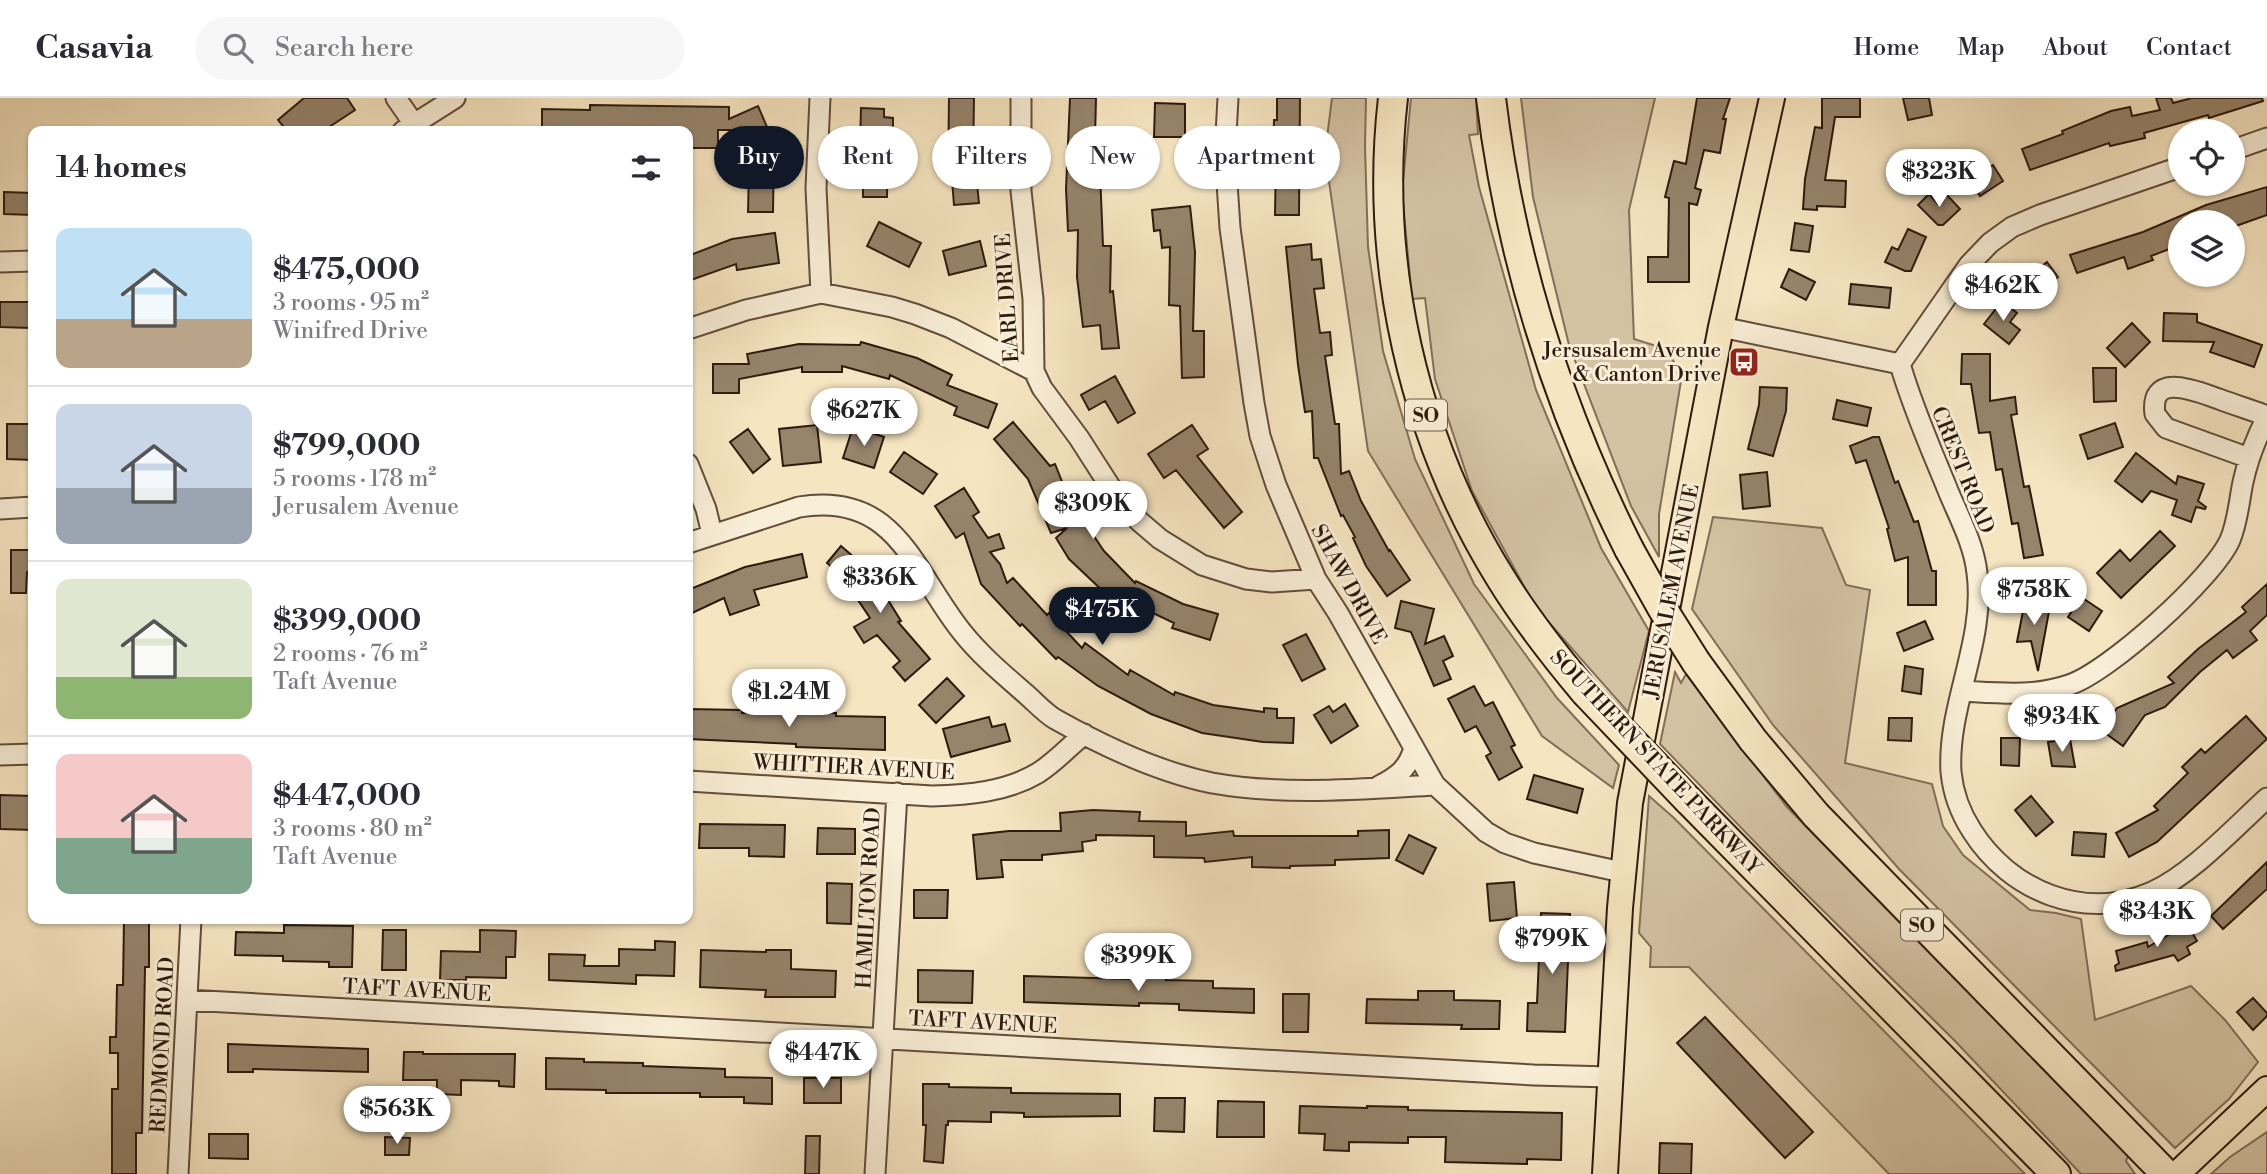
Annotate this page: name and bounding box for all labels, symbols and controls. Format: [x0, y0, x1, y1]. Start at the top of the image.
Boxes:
search box [195, 17, 685, 80]
text: Casavia [35, 28, 153, 69]
icon: search [219, 29, 257, 67]
text: Search here [275, 32, 414, 64]
text: Home [1854, 33, 1919, 63]
text: Map [1957, 33, 2005, 63]
text: About [2043, 33, 2108, 63]
text: Contact [2146, 33, 2232, 63]
map controls [2168, 119, 2245, 287]
button: locate [2168, 119, 2245, 196]
chip: Buy [714, 126, 804, 189]
chip: Rent [818, 126, 918, 189]
chip: Filters [932, 126, 1051, 189]
chip: New [1065, 126, 1160, 189]
chip: Apartment [1174, 126, 1340, 189]
text: 14 homes [56, 149, 187, 187]
icon: filters [627, 149, 665, 187]
pin: $323K [1890, 150, 1988, 209]
text: $323K [1902, 158, 1976, 186]
button: layers [2168, 210, 2245, 287]
street label: EARL DRIVE [990, 232, 1025, 364]
text: $475,000 [273, 251, 420, 289]
icon: home [112, 256, 196, 340]
pin: $462K [1954, 264, 2052, 323]
text: $462K [1965, 272, 2041, 300]
text: 3 rooms · 95 m² [273, 289, 429, 317]
text: Winifred Drive [273, 317, 428, 345]
place label: Jersusalem Avenue & Canton Drive [1542, 338, 1721, 388]
bus stop icon: Jersusalem Avenue & Canton Drive [1727, 345, 1761, 379]
pin: $627K [815, 388, 913, 448]
text: $627K [827, 397, 901, 425]
road number: SO [1405, 400, 1447, 430]
street label: CREST ROAD [1925, 403, 1999, 538]
text: $799,000 [273, 427, 421, 465]
icon: home [112, 432, 196, 516]
text: 5 rooms · 178 m² [273, 465, 436, 493]
pin: $309K [1044, 482, 1142, 541]
street label: JERUSALEM AVENUE [1638, 482, 1706, 702]
text: $309K [1054, 490, 1132, 518]
text: Jerusalem Avenue [273, 493, 459, 521]
street label: SHAW DRIVE [1305, 520, 1392, 649]
pin: $336K [831, 556, 929, 615]
text: $336K [843, 564, 917, 592]
pin: $758K [1985, 568, 2083, 627]
text: $758K [1997, 576, 2071, 604]
pin: $475K [1053, 588, 1151, 647]
text: $475K [1065, 596, 1139, 624]
text: $399,000 [273, 602, 421, 640]
icon: home [112, 607, 196, 691]
text: 2 rooms · 76 m² [273, 640, 428, 668]
street label: SOUTHERN STATE PARKWAY [1544, 645, 1767, 882]
text: Taft Avenue [273, 668, 397, 696]
pin: $1.24M [732, 670, 846, 729]
text: $1.24M [748, 678, 830, 706]
pin: $934K [2013, 694, 2111, 754]
text: $934K [2024, 703, 2100, 731]
street label: WHITTIER AVENUE [751, 750, 955, 786]
text: $447,000 [273, 777, 421, 815]
icon: home [112, 782, 196, 866]
street label: HAMILTON ROAD [851, 807, 887, 990]
text: 3 rooms · 80 m² [273, 815, 432, 843]
text: Taft Avenue [273, 843, 397, 871]
pin: $343K [2108, 890, 2206, 949]
text: $343K [2119, 898, 2195, 926]
road number: SO [1901, 910, 1943, 940]
pin: $799K [1503, 916, 1601, 976]
text: $799K [1515, 925, 1589, 953]
pin: $399K [1089, 934, 1187, 993]
text: $399K [1100, 942, 1176, 970]
street label: REDMOND ROAD [145, 956, 181, 1134]
street label: TAFT AVENUE [342, 974, 492, 1008]
street label: TAFT AVENUE [908, 1006, 1058, 1040]
pin: $447K [774, 1030, 872, 1090]
text: $447K [785, 1039, 861, 1067]
pin: $563K [348, 1086, 446, 1146]
text: $563K [360, 1095, 434, 1123]

